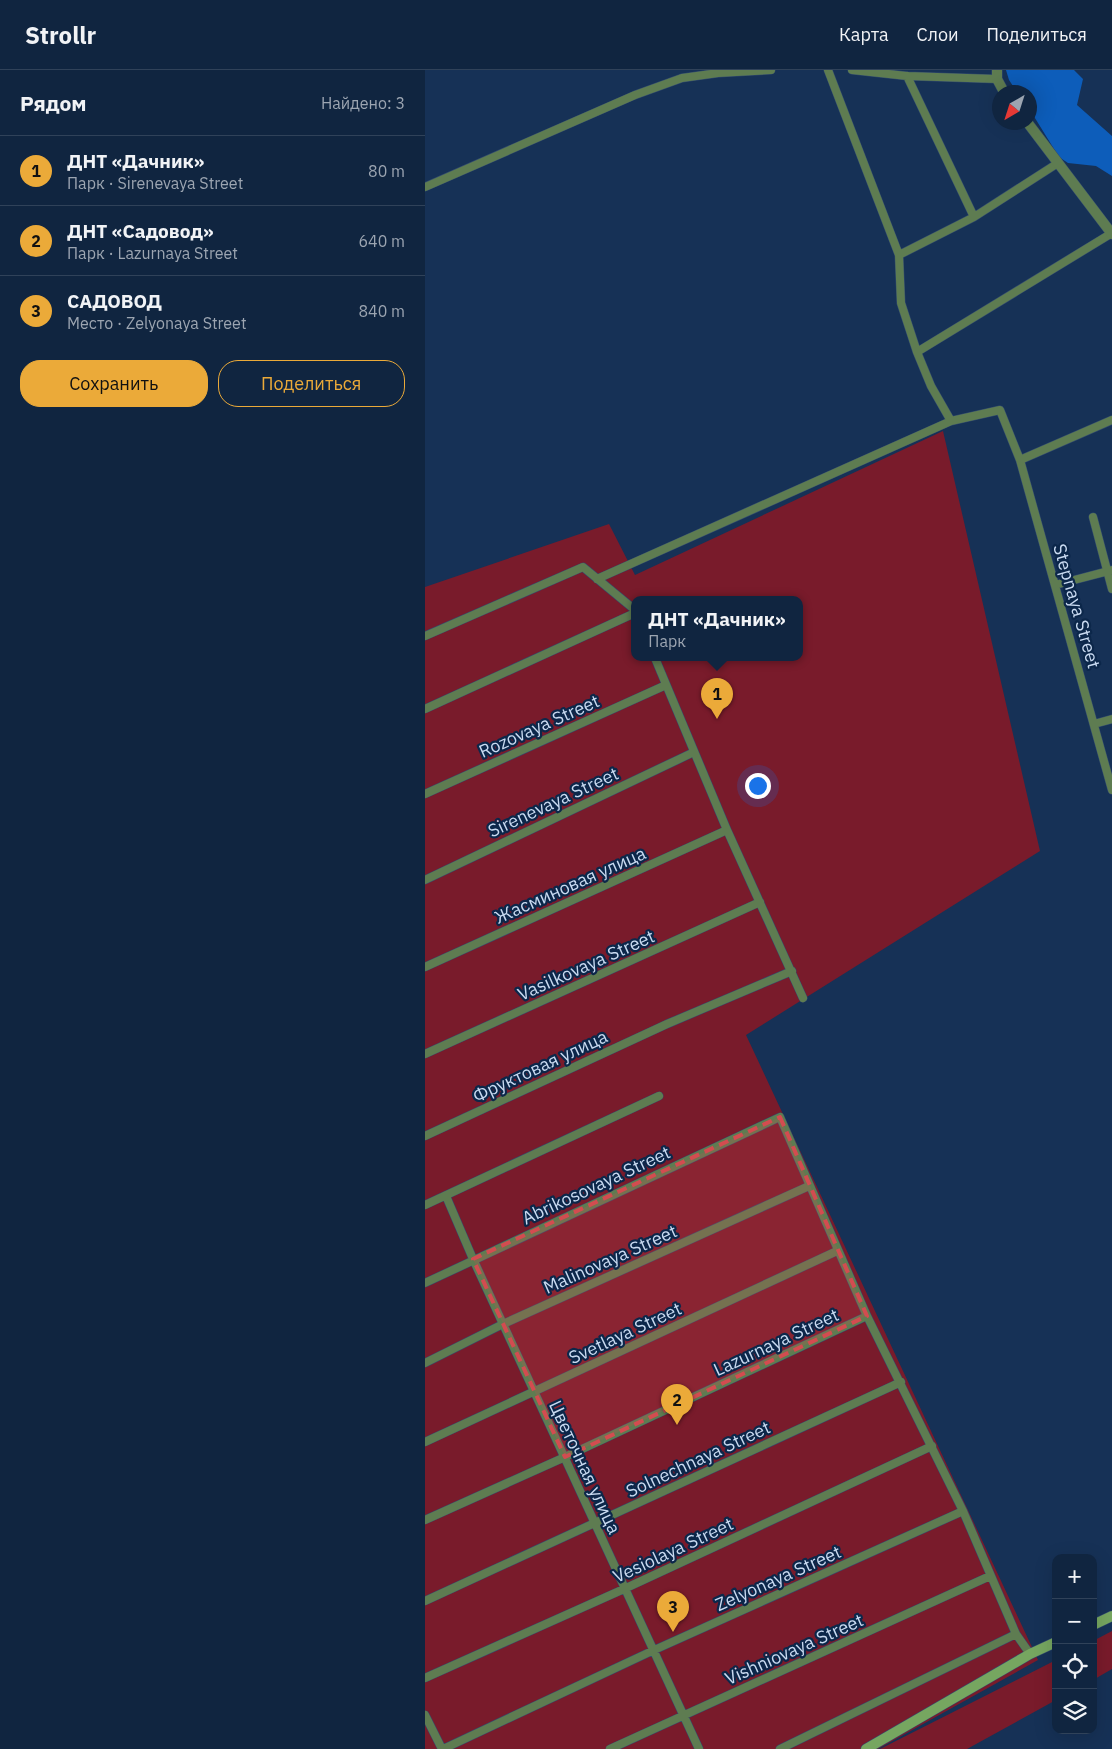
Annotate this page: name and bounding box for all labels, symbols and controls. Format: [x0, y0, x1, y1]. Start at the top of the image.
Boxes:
text: Strollr [25, 19, 96, 51]
text: Карта [839, 23, 889, 46]
text: Слои [917, 23, 959, 46]
text: Поделиться [987, 23, 1087, 46]
north arrow [992, 85, 1037, 130]
text: Рядом [20, 89, 87, 117]
text: Найдено: 3 [321, 93, 405, 113]
text: ДНТ «Дачник» [67, 149, 204, 173]
text: 1 [31, 161, 41, 181]
text: 80 m [368, 161, 405, 181]
text: Парк · Sirenevaya Street [67, 173, 243, 193]
text: ДНТ «Садовод» [67, 219, 214, 243]
text: 2 [31, 231, 41, 251]
text: 640 m [358, 231, 405, 251]
text: Парк · Lazurnaya Street [67, 243, 238, 263]
text: САДОВОД [67, 289, 162, 313]
text: 3 [31, 301, 41, 321]
text: 840 m [358, 301, 405, 321]
text: Место · Zelyonaya Street [67, 313, 247, 333]
button: Сохранить [20, 360, 208, 407]
button: Поделиться [218, 360, 405, 407]
street label: Stepnaya Street [1048, 541, 1106, 671]
popup [631, 596, 803, 661]
text: ДНТ «Дачник» [648, 607, 786, 631]
text: Парк [648, 631, 686, 651]
pin: 1 [701, 678, 733, 719]
street label: Rozovaya Street [475, 689, 603, 763]
street label: Sirenevaya Street [484, 762, 622, 842]
your location [745, 773, 771, 799]
street label: Жасминовая улица [491, 841, 650, 929]
street label: Vasilkovaya Street [514, 924, 658, 1006]
street label: Фруктовая улица [469, 1025, 611, 1107]
street label: Abrikosovaya Street [518, 1141, 674, 1229]
street label: Malinovaya Street [540, 1219, 680, 1299]
street label: Svetlaya Street [565, 1297, 685, 1369]
street label: Lazurnaya Street [710, 1303, 842, 1381]
pin: 2 [661, 1384, 693, 1425]
street label: Цветочная улица [544, 1397, 626, 1538]
street label: Solnechnaya Street [622, 1416, 774, 1502]
street label: Vesiolaya Street [609, 1512, 737, 1588]
street label: Zelyonaya Street [711, 1540, 845, 1616]
map controls [1052, 1554, 1097, 1734]
button: + [1052, 1554, 1097, 1599]
pin: 3 [657, 1591, 689, 1632]
button: − [1052, 1599, 1097, 1644]
street label: Vishniovaya Street [721, 1608, 867, 1690]
button: locate [1052, 1644, 1097, 1689]
button: layers [1052, 1689, 1097, 1734]

